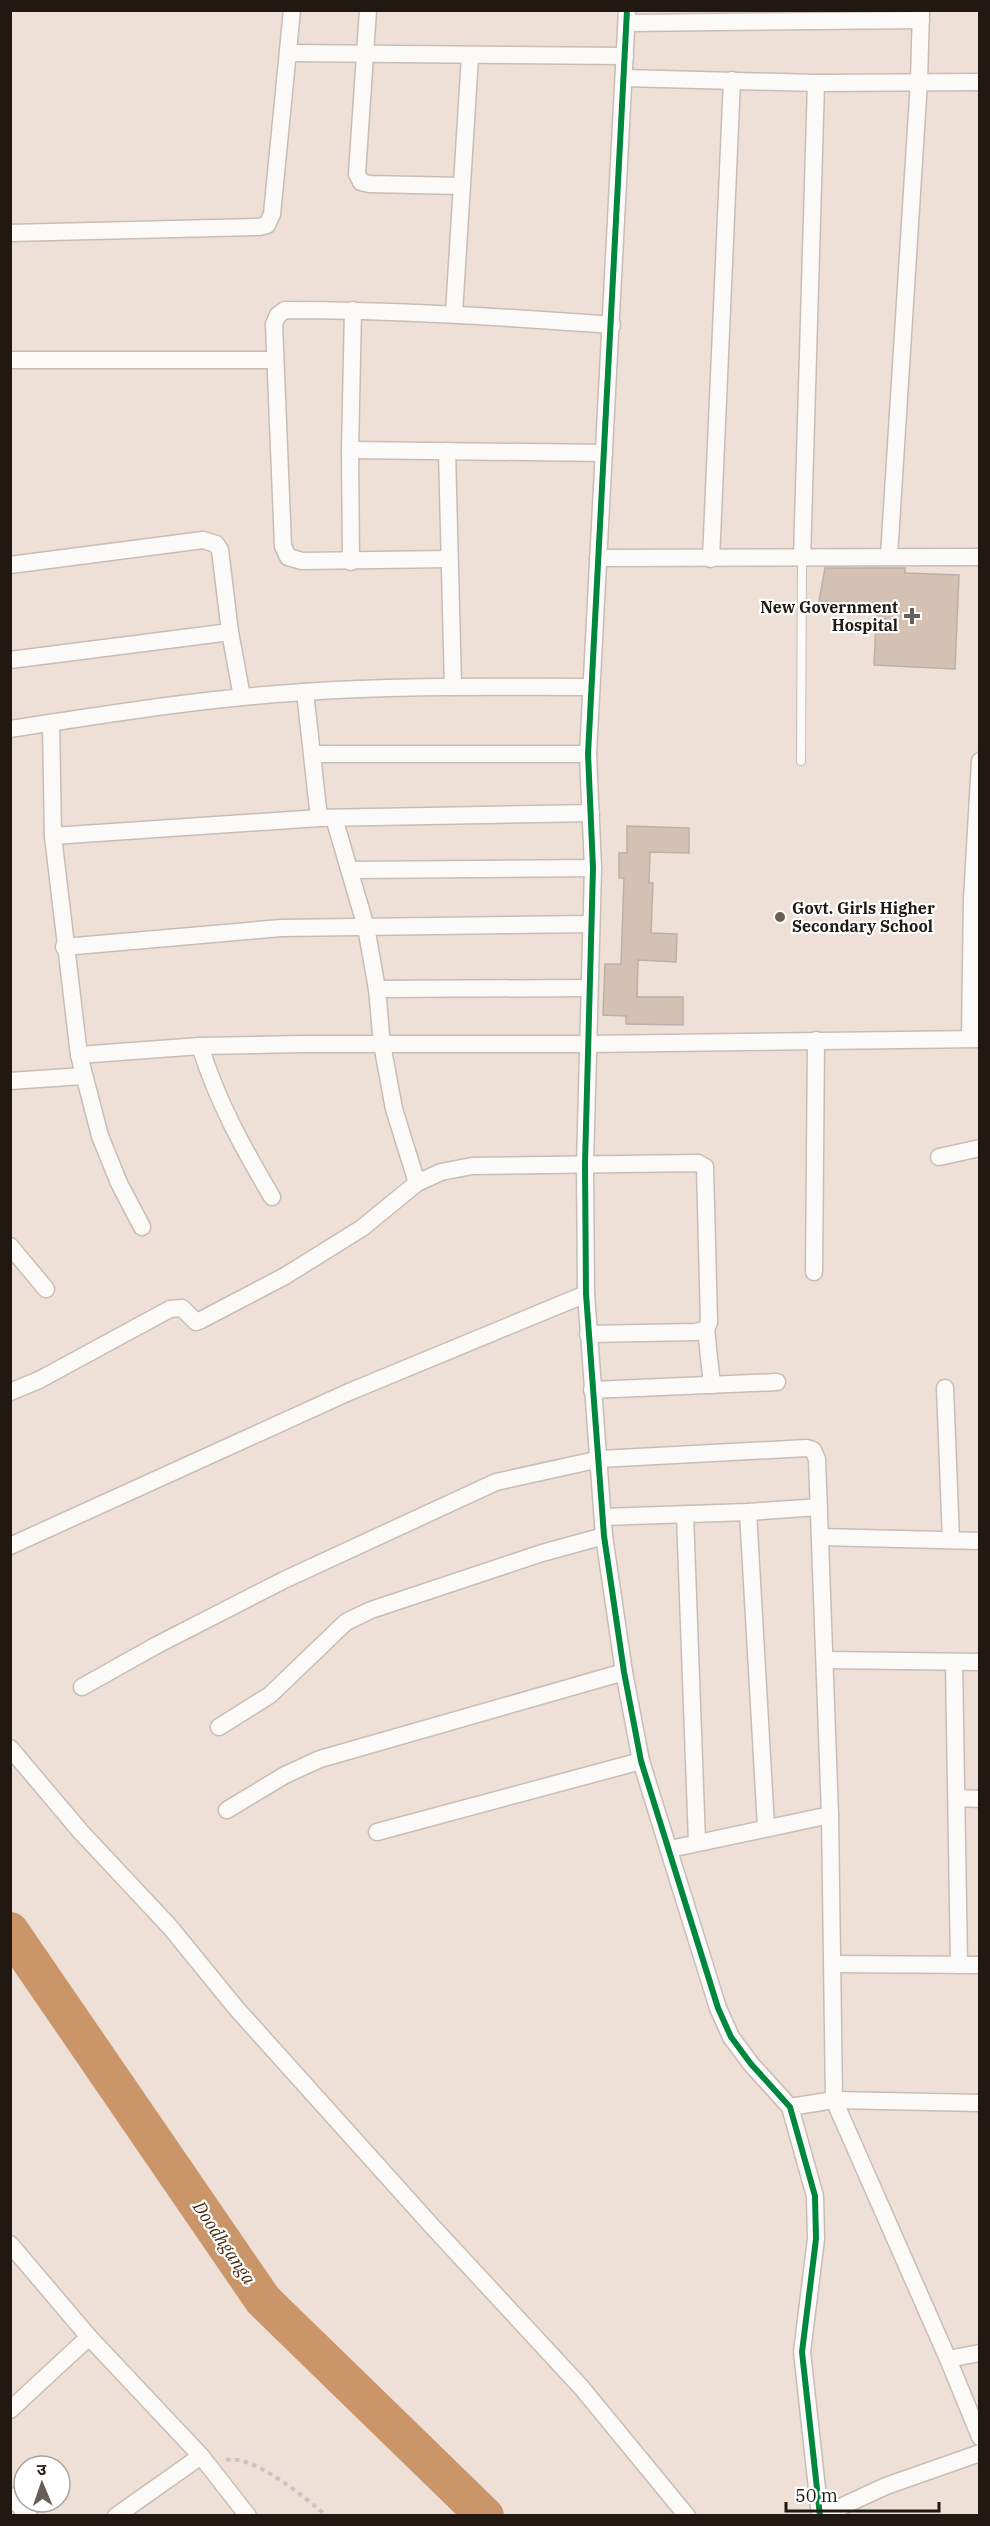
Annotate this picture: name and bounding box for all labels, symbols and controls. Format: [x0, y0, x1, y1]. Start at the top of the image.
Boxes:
place label: New Government Hospital [760, 597, 898, 635]
marker: New Government Hospital [903, 607, 921, 625]
place label: Govt. Girls Higher Secondary School [792, 898, 935, 936]
marker: Govt. Girls Higher Secondary School [773, 910, 787, 924]
water label: Doodhganga [187, 2196, 261, 2289]
north arrow [12, 2454, 72, 2514]
text: उ [36, 2459, 47, 2479]
scale bar [786, 2475, 939, 2513]
text: 50 m [795, 2484, 838, 2507]

